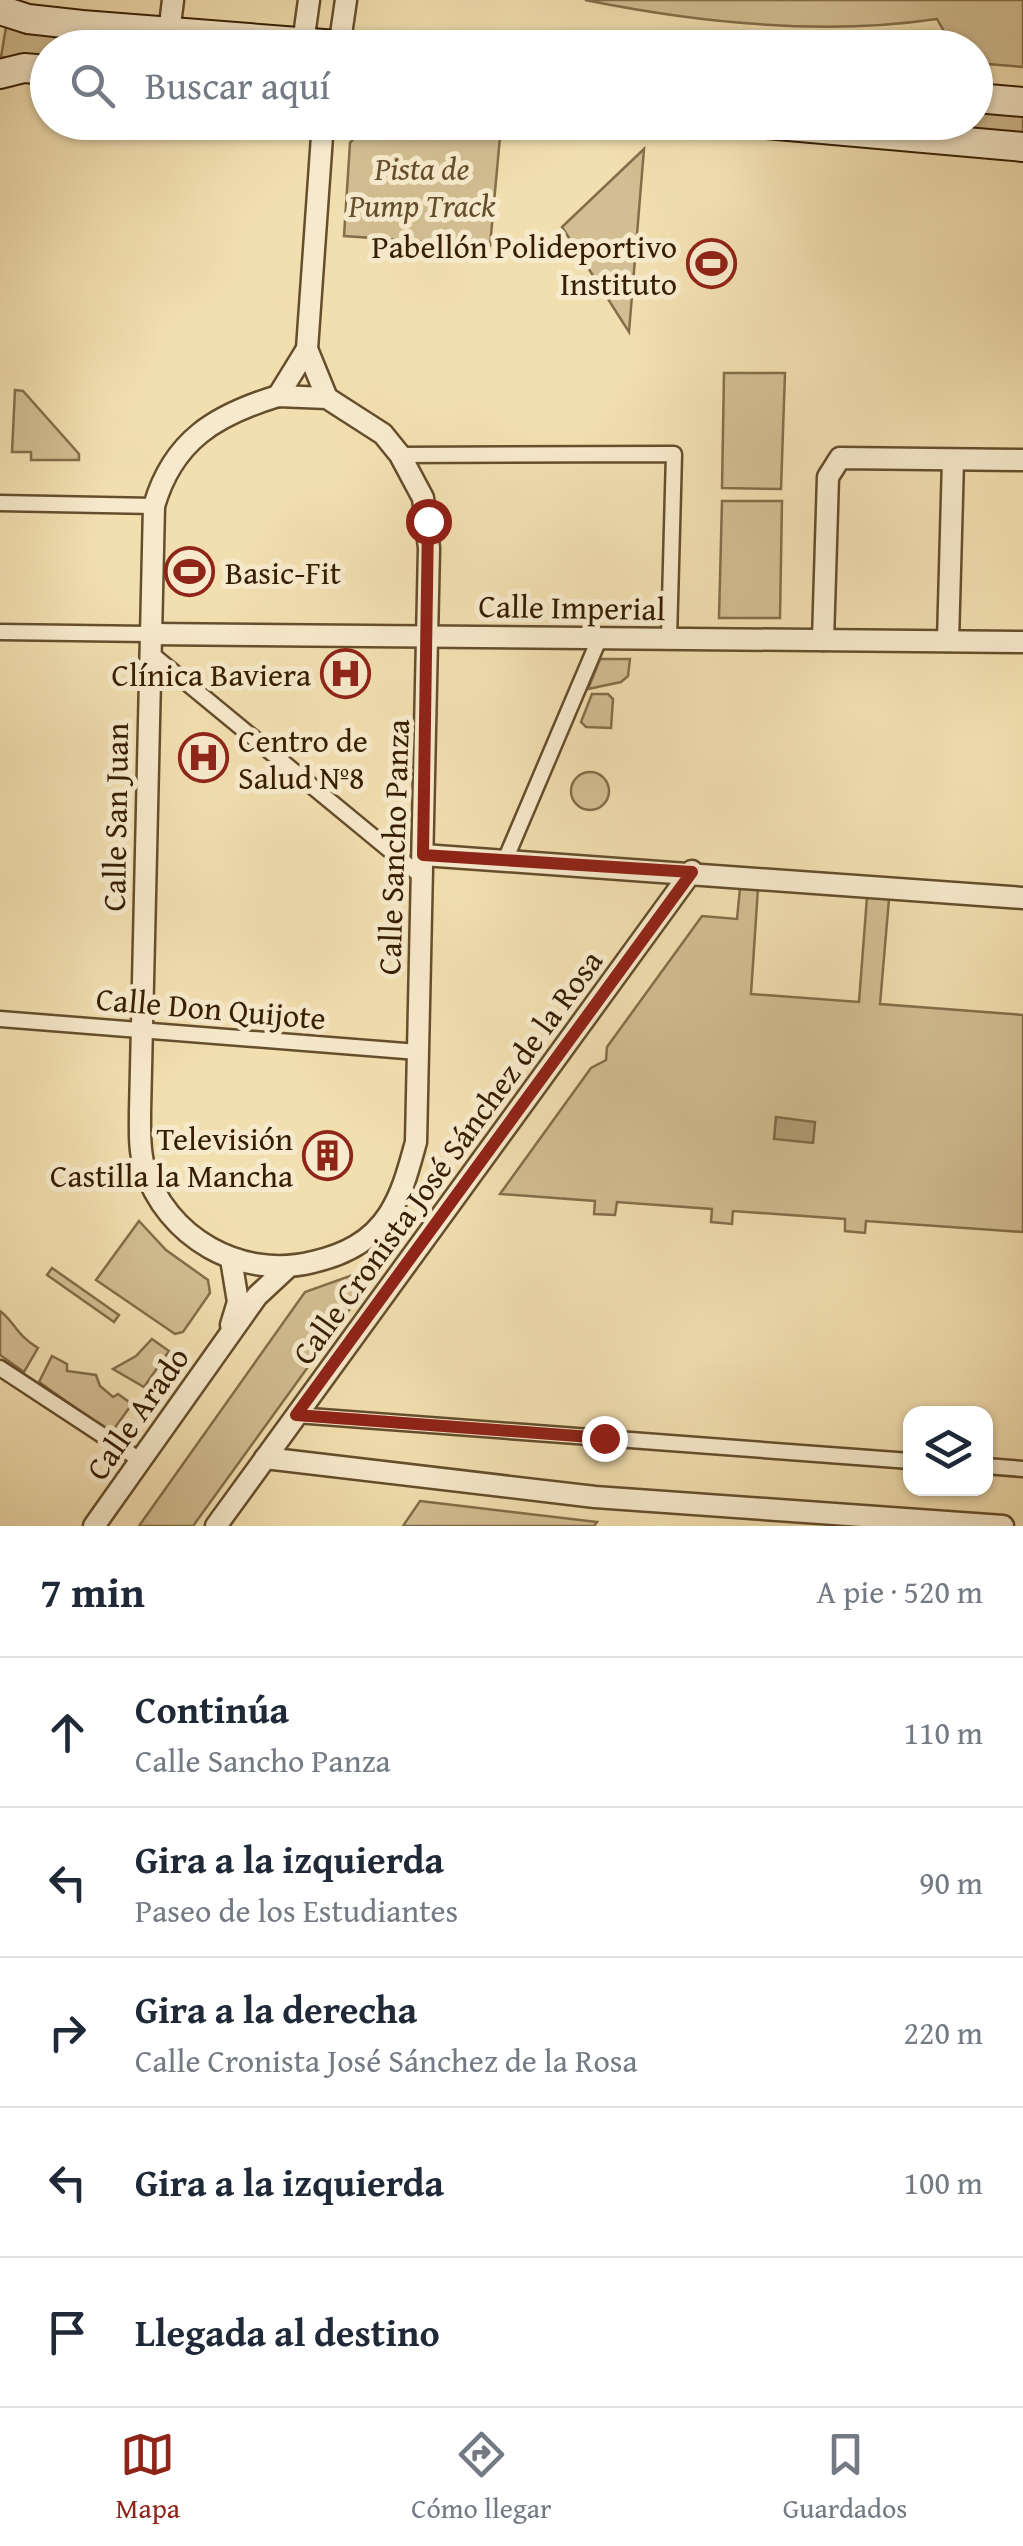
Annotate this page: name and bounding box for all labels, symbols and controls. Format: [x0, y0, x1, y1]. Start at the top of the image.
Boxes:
search box [30, 30, 993, 140]
text: Buscar aquí [145, 57, 330, 113]
icon: search [65, 58, 120, 113]
park label: Pista de Pump Track [348, 145, 496, 229]
place label: Pabellón Polideportivo Instituto [372, 223, 677, 307]
sports icon: Pabellón Polideportivo Instituto [686, 238, 738, 290]
route start [406, 499, 452, 545]
sports icon: Basic-Fit [164, 546, 216, 598]
place label: Basic-Fit [225, 549, 341, 596]
street label: Calle Imperial [478, 582, 666, 632]
hospital icon: Clínica Baviera [320, 648, 372, 700]
place label: Clínica Baviera [112, 651, 311, 698]
place label: Centro de Salud Nº8 [238, 717, 368, 801]
street label: Calle Sancho Panza [365, 718, 421, 976]
street label: Calle San Juan [90, 722, 140, 912]
hospital icon: Centro de Salud Nº8 [177, 732, 229, 784]
street label: Calle Cronista José Sánchez de la Rosa [280, 940, 614, 1374]
street label: Calle Don Quijote [94, 975, 328, 1041]
place label: Televisión Castilla la Mancha [50, 1115, 293, 1199]
building icon: Televisión Castilla la Mancha [302, 1130, 354, 1182]
street label: Calle Arado [74, 1337, 200, 1489]
map controls [903, 1406, 993, 1496]
button: layers [903, 1406, 993, 1496]
route end [582, 1416, 628, 1462]
text: 7 min [40, 1561, 145, 1622]
text: A pie · 520 m [816, 1568, 983, 1615]
text: Continúa [135, 1681, 289, 1737]
icon: ahead [40, 1705, 95, 1760]
text: 110 m [904, 1709, 983, 1756]
text: Calle Sancho Panza [135, 1737, 391, 1784]
text: Gira a la izquierda [135, 1831, 444, 1887]
icon: left [40, 1855, 95, 1910]
text: 90 m [919, 1859, 983, 1906]
text: Paseo de los Estudiantes [135, 1887, 458, 1934]
text: Gira a la derecha [135, 1981, 417, 2037]
icon: right [40, 2005, 95, 2060]
text: 220 m [904, 2009, 983, 2056]
text: Calle Cronista José Sánchez de la Rosa [135, 2037, 638, 2084]
text: Gira a la izquierda [135, 2154, 444, 2210]
icon: left [40, 2155, 95, 2210]
text: 100 m [904, 2159, 983, 2206]
text: Llegada al destino [135, 2304, 440, 2360]
icon: arrive [40, 2305, 95, 2360]
tab: Mapa [116, 2427, 180, 2528]
tab: Cómo llegar [411, 2427, 552, 2528]
tab: Guardados [783, 2427, 907, 2528]

